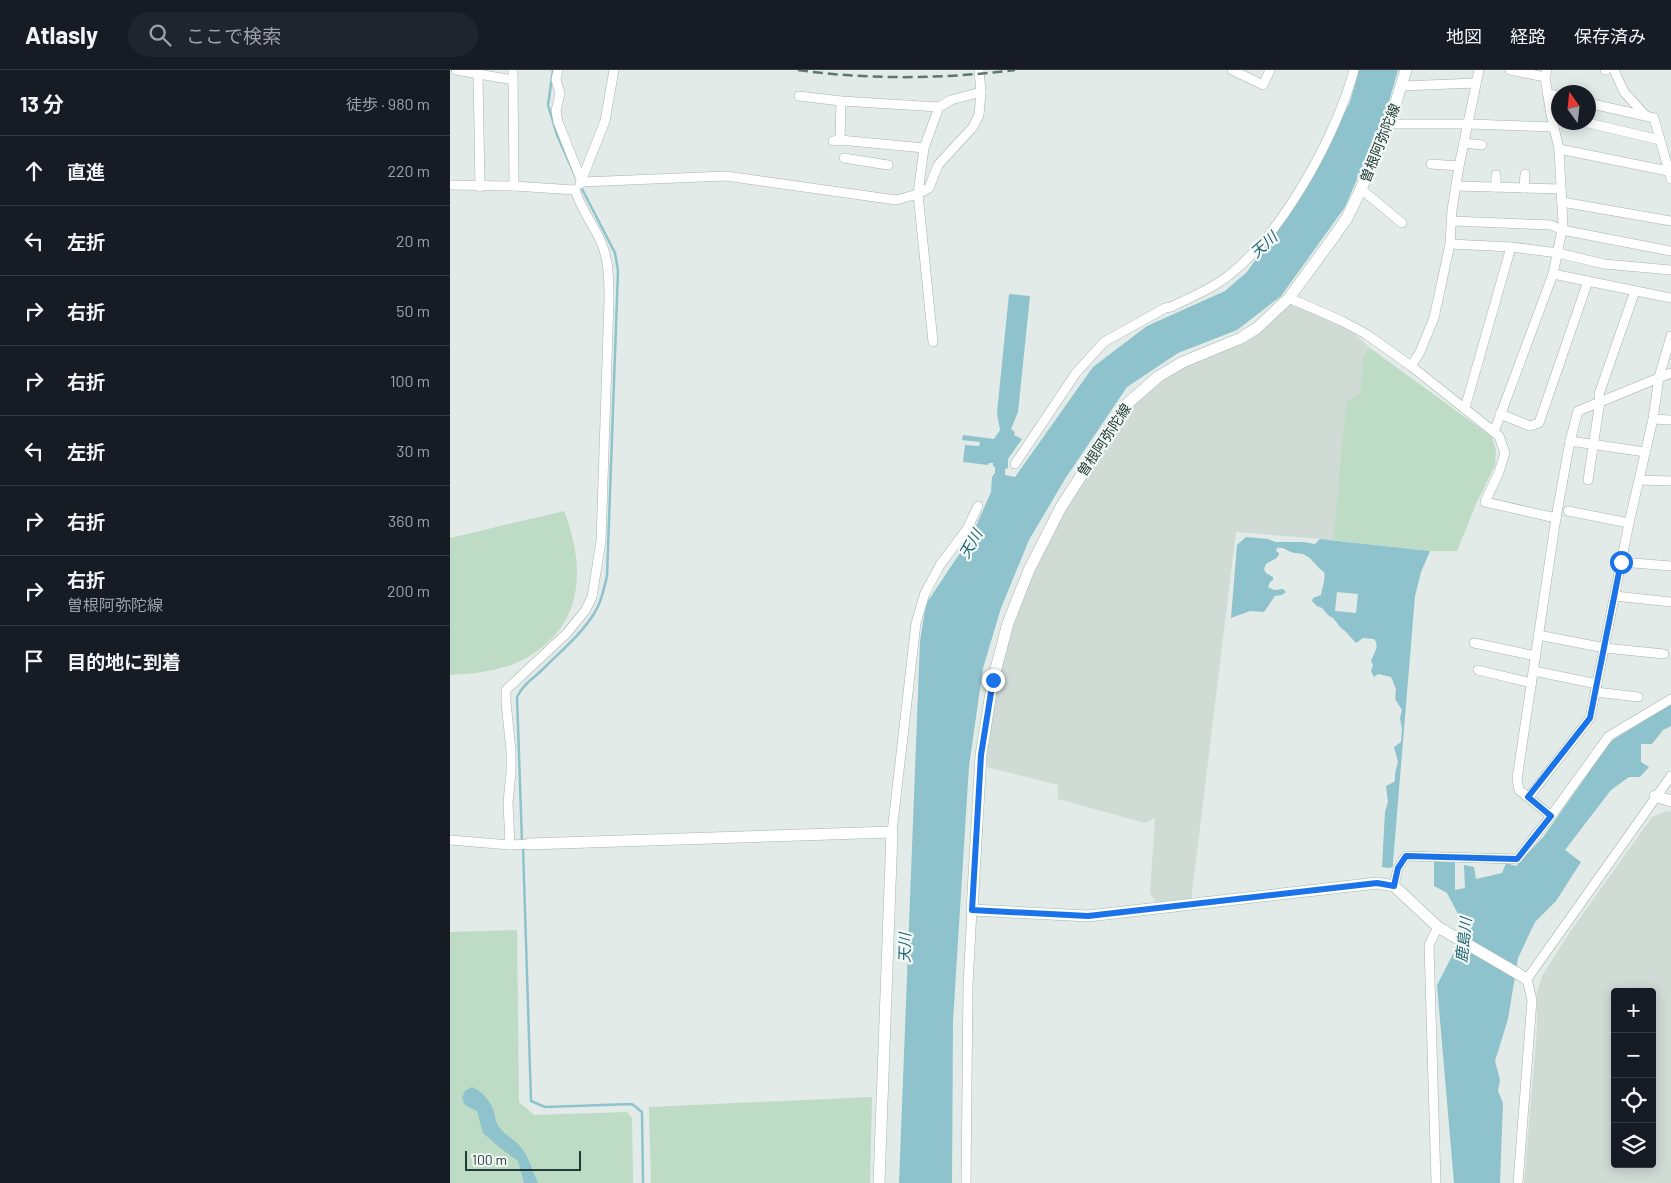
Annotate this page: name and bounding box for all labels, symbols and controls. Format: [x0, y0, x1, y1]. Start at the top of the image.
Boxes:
search box [128, 12, 478, 57]
text: Atlasly [25, 20, 98, 49]
icon: search [146, 21, 174, 49]
text: ここで検索 [186, 24, 281, 47]
text: 地図 [1446, 25, 1482, 47]
text: 経路 [1510, 25, 1546, 47]
text: 保存済み [1574, 25, 1646, 47]
north arrow [1551, 85, 1596, 130]
text: 13 分 [20, 91, 64, 116]
text: 徒歩 · 980 m [346, 94, 430, 113]
street label: 曽根阿弥陀線 [1356, 101, 1403, 185]
icon: ahead [20, 157, 48, 185]
text: 直進 [67, 160, 105, 183]
text: 220 m [387, 161, 430, 180]
water label: 天川 [1246, 226, 1282, 261]
icon: left [20, 227, 48, 255]
text: 左折 [67, 230, 105, 253]
text: 20 m [396, 231, 430, 250]
icon: right [20, 297, 48, 325]
text: 右折 [67, 300, 105, 323]
text: 50 m [396, 301, 430, 320]
icon: right [20, 367, 48, 395]
text: 右折 [67, 370, 105, 393]
text: 100 m [390, 371, 430, 390]
street label: 曽根阿弥陀線 [1073, 400, 1134, 479]
icon: left [20, 437, 48, 465]
text: 左折 [67, 440, 105, 463]
text: 30 m [396, 441, 430, 460]
icon: right [20, 507, 48, 535]
text: 右折 [67, 510, 105, 533]
text: 360 m [388, 511, 430, 530]
water label: 天川 [955, 524, 986, 561]
route start [1610, 551, 1633, 574]
text: 右折 [67, 568, 105, 591]
icon: right [20, 577, 48, 605]
text: 200 m [387, 581, 430, 600]
text: 曽根阿弥陀線 [67, 595, 163, 614]
icon: arrive [20, 647, 48, 675]
text: 目的地に到着 [67, 650, 181, 673]
route end [982, 669, 1005, 692]
water label: 鹿島川 [1452, 915, 1475, 963]
water label: 天川 [895, 931, 913, 963]
map controls [1611, 988, 1656, 1168]
button: + [1611, 988, 1656, 1033]
button: − [1611, 1033, 1656, 1078]
button: locate [1611, 1078, 1656, 1123]
button: layers [1611, 1123, 1656, 1168]
scale bar [465, 1148, 581, 1171]
text: 100 m [472, 1151, 507, 1168]

